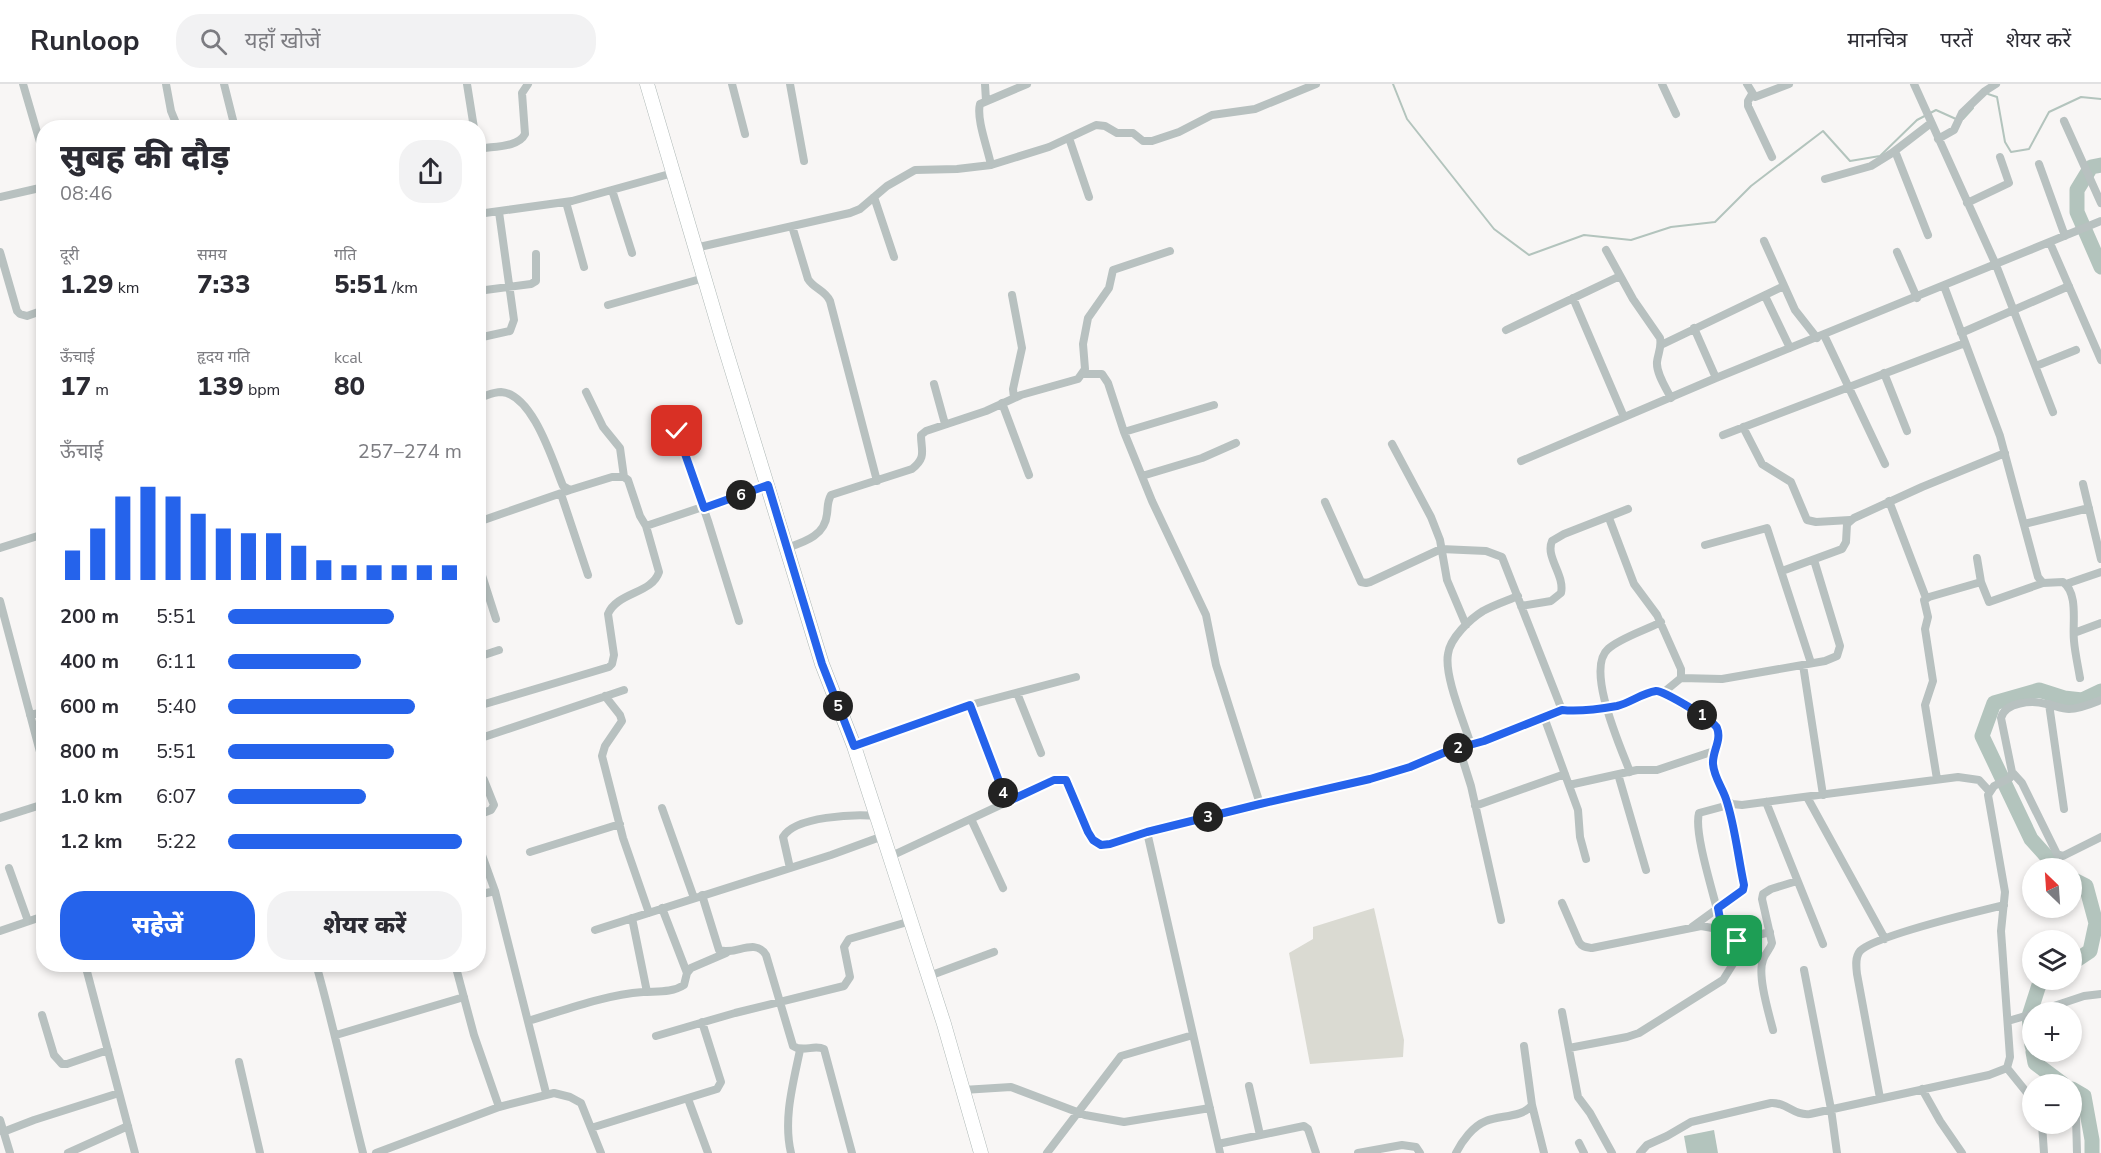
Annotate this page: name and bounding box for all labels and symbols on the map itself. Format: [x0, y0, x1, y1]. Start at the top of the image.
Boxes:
pin [651, 405, 702, 456]
pin: 6 [726, 480, 756, 510]
pin: 5 [823, 691, 853, 721]
pin: 1 [1687, 700, 1717, 730]
pin: 2 [1443, 733, 1473, 763]
pin: 4 [988, 778, 1018, 808]
pin: 3 [1193, 802, 1223, 832]
north arrow [2022, 858, 2082, 918]
pin [1711, 915, 1762, 966]

